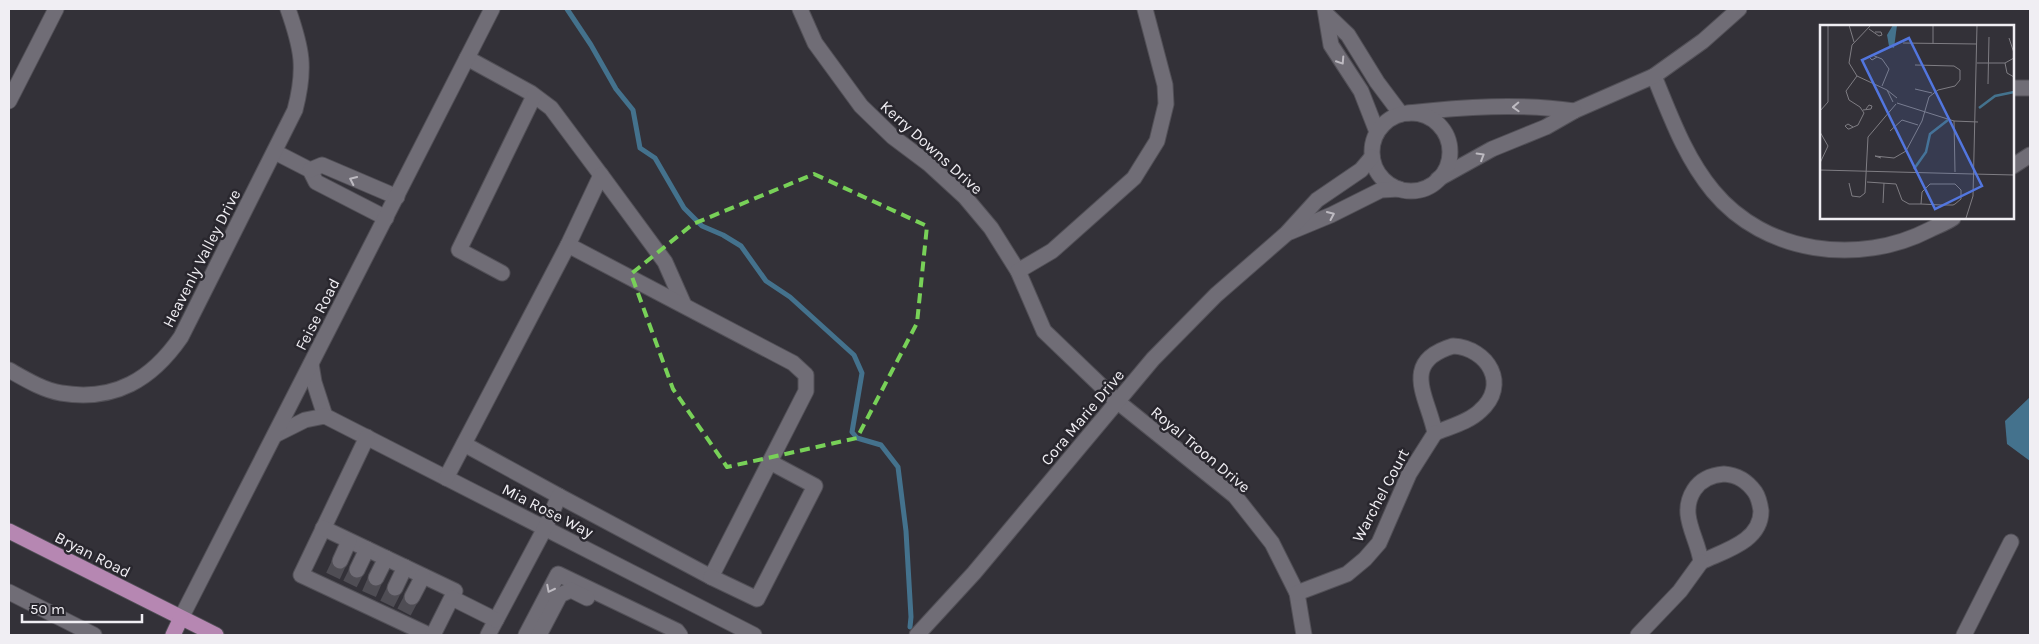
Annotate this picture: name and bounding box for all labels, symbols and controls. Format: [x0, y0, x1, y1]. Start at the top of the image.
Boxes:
inset map [1820, 25, 2014, 219]
one-way arrow [1335, 55, 1345, 64]
street label: Kerry Downs Drive [877, 97, 987, 198]
one-way arrow [1512, 102, 1520, 113]
one-way arrow [1475, 152, 1484, 162]
one-way arrow [349, 175, 358, 186]
street label: Heavenly Valley Drive [158, 186, 245, 330]
one-way arrow [1326, 211, 1335, 221]
street label: Feise Road [291, 275, 344, 353]
street label: Cora Marie Drive [1037, 366, 1128, 469]
street label: Royal Troon Drive [1147, 402, 1254, 497]
street label: Warchel Court [1348, 445, 1413, 545]
street label: Mia Rose Way [499, 479, 597, 542]
street label: Bryan Road [52, 527, 134, 582]
one-way arrow [546, 583, 556, 592]
scale bar [22, 592, 142, 624]
text: 50 m [30, 600, 65, 618]

